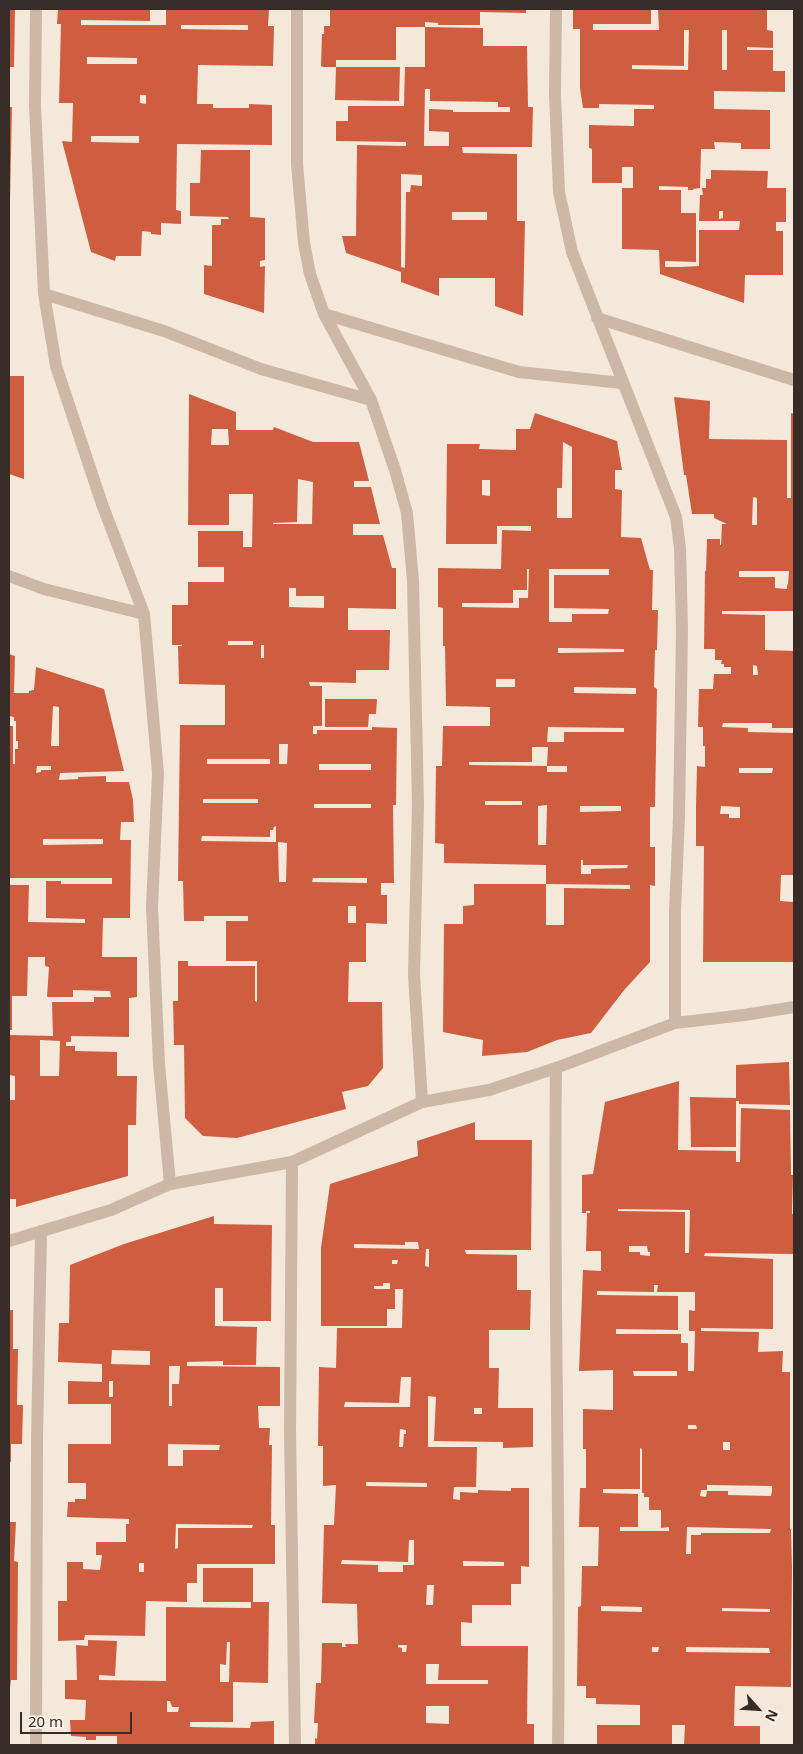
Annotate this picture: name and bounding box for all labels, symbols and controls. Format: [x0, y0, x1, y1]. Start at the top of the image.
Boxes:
north arrow [733, 1684, 783, 1734]
scale bar [22, 1702, 135, 1734]
text: N [761, 1707, 783, 1725]
text: 20 m [28, 1711, 63, 1731]

